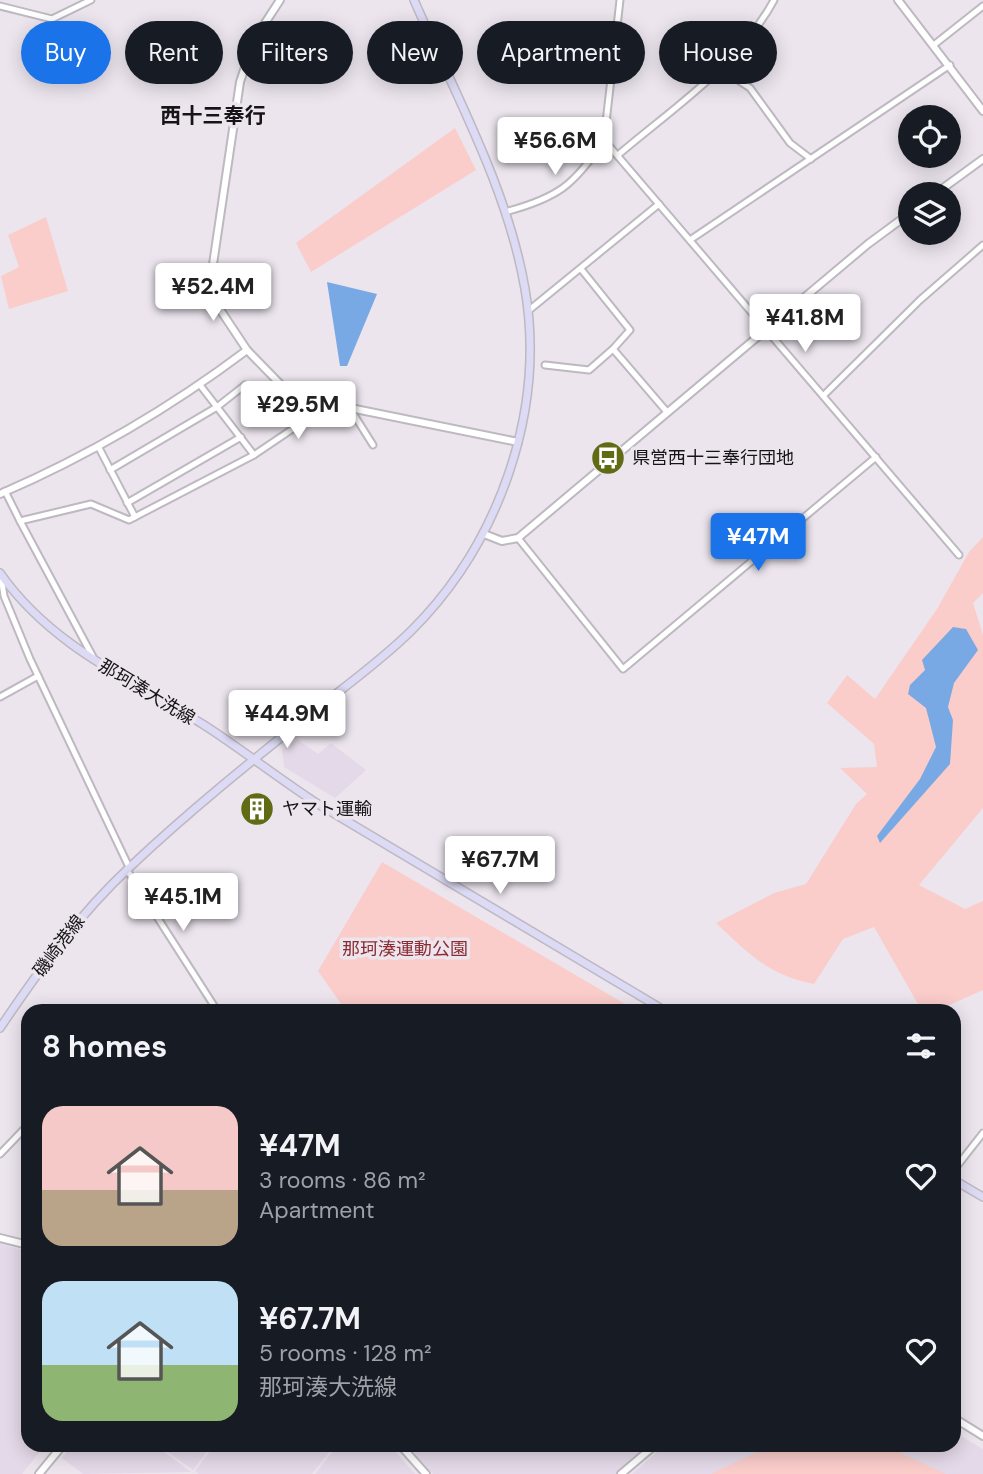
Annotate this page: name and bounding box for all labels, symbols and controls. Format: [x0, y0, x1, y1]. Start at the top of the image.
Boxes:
chip: Buy [21, 21, 111, 84]
chip: Rent [125, 21, 223, 84]
chip: Filters [237, 21, 353, 84]
chip: New [367, 21, 463, 84]
chip: Apartment [477, 21, 645, 84]
chip: House [659, 21, 777, 84]
district label: 西十三奉行 [161, 102, 266, 130]
map controls [898, 105, 961, 245]
button: locate [898, 105, 961, 168]
pin: ¥56.6M [498, 118, 612, 177]
text: ¥56.6M [513, 125, 597, 155]
button: layers [898, 182, 961, 245]
pin: ¥52.4M [156, 264, 270, 323]
text: ¥52.4M [171, 271, 255, 301]
pin: ¥41.8M [748, 294, 862, 354]
text: ¥41.8M [765, 302, 845, 332]
pin: ¥29.5M [241, 382, 355, 441]
text: ¥29.5M [257, 389, 339, 419]
bus stop icon: 県営西十三奉行団地 [589, 439, 627, 477]
place label: 県営西十三奉行団地 [632, 446, 794, 470]
pin: ¥47M [717, 514, 799, 573]
text: ¥47M [727, 521, 789, 551]
street label: 那珂湊大洗線 [95, 654, 199, 730]
pin: ¥44.9M [230, 690, 344, 750]
text: ¥44.9M [245, 698, 329, 728]
building icon: ヤマト運輸 [238, 790, 276, 828]
place label: ヤマト運輸 [282, 797, 372, 821]
pin: ¥67.7M [443, 836, 557, 896]
text: ¥67.7M [461, 844, 539, 874]
pin: ¥45.1M [126, 874, 240, 933]
text: ¥45.1M [144, 881, 222, 911]
street label: 磯崎港線 [28, 910, 90, 982]
park label: 那珂湊運動公園 [342, 937, 468, 961]
text: 8 homes [42, 1027, 167, 1066]
icon: filters [902, 1027, 940, 1065]
text: ¥47M [259, 1126, 341, 1165]
icon: home [98, 1134, 182, 1218]
icon: heart [902, 1157, 940, 1195]
text: 3 rooms · 86 m² [259, 1165, 426, 1195]
text: Apartment [259, 1195, 374, 1225]
text: ¥67.7M [259, 1299, 361, 1338]
icon: home [98, 1309, 182, 1393]
icon: heart [902, 1332, 940, 1370]
text: 5 rooms · 128 m² [259, 1338, 432, 1368]
text: 那珂湊大洗線 [259, 1372, 397, 1402]

